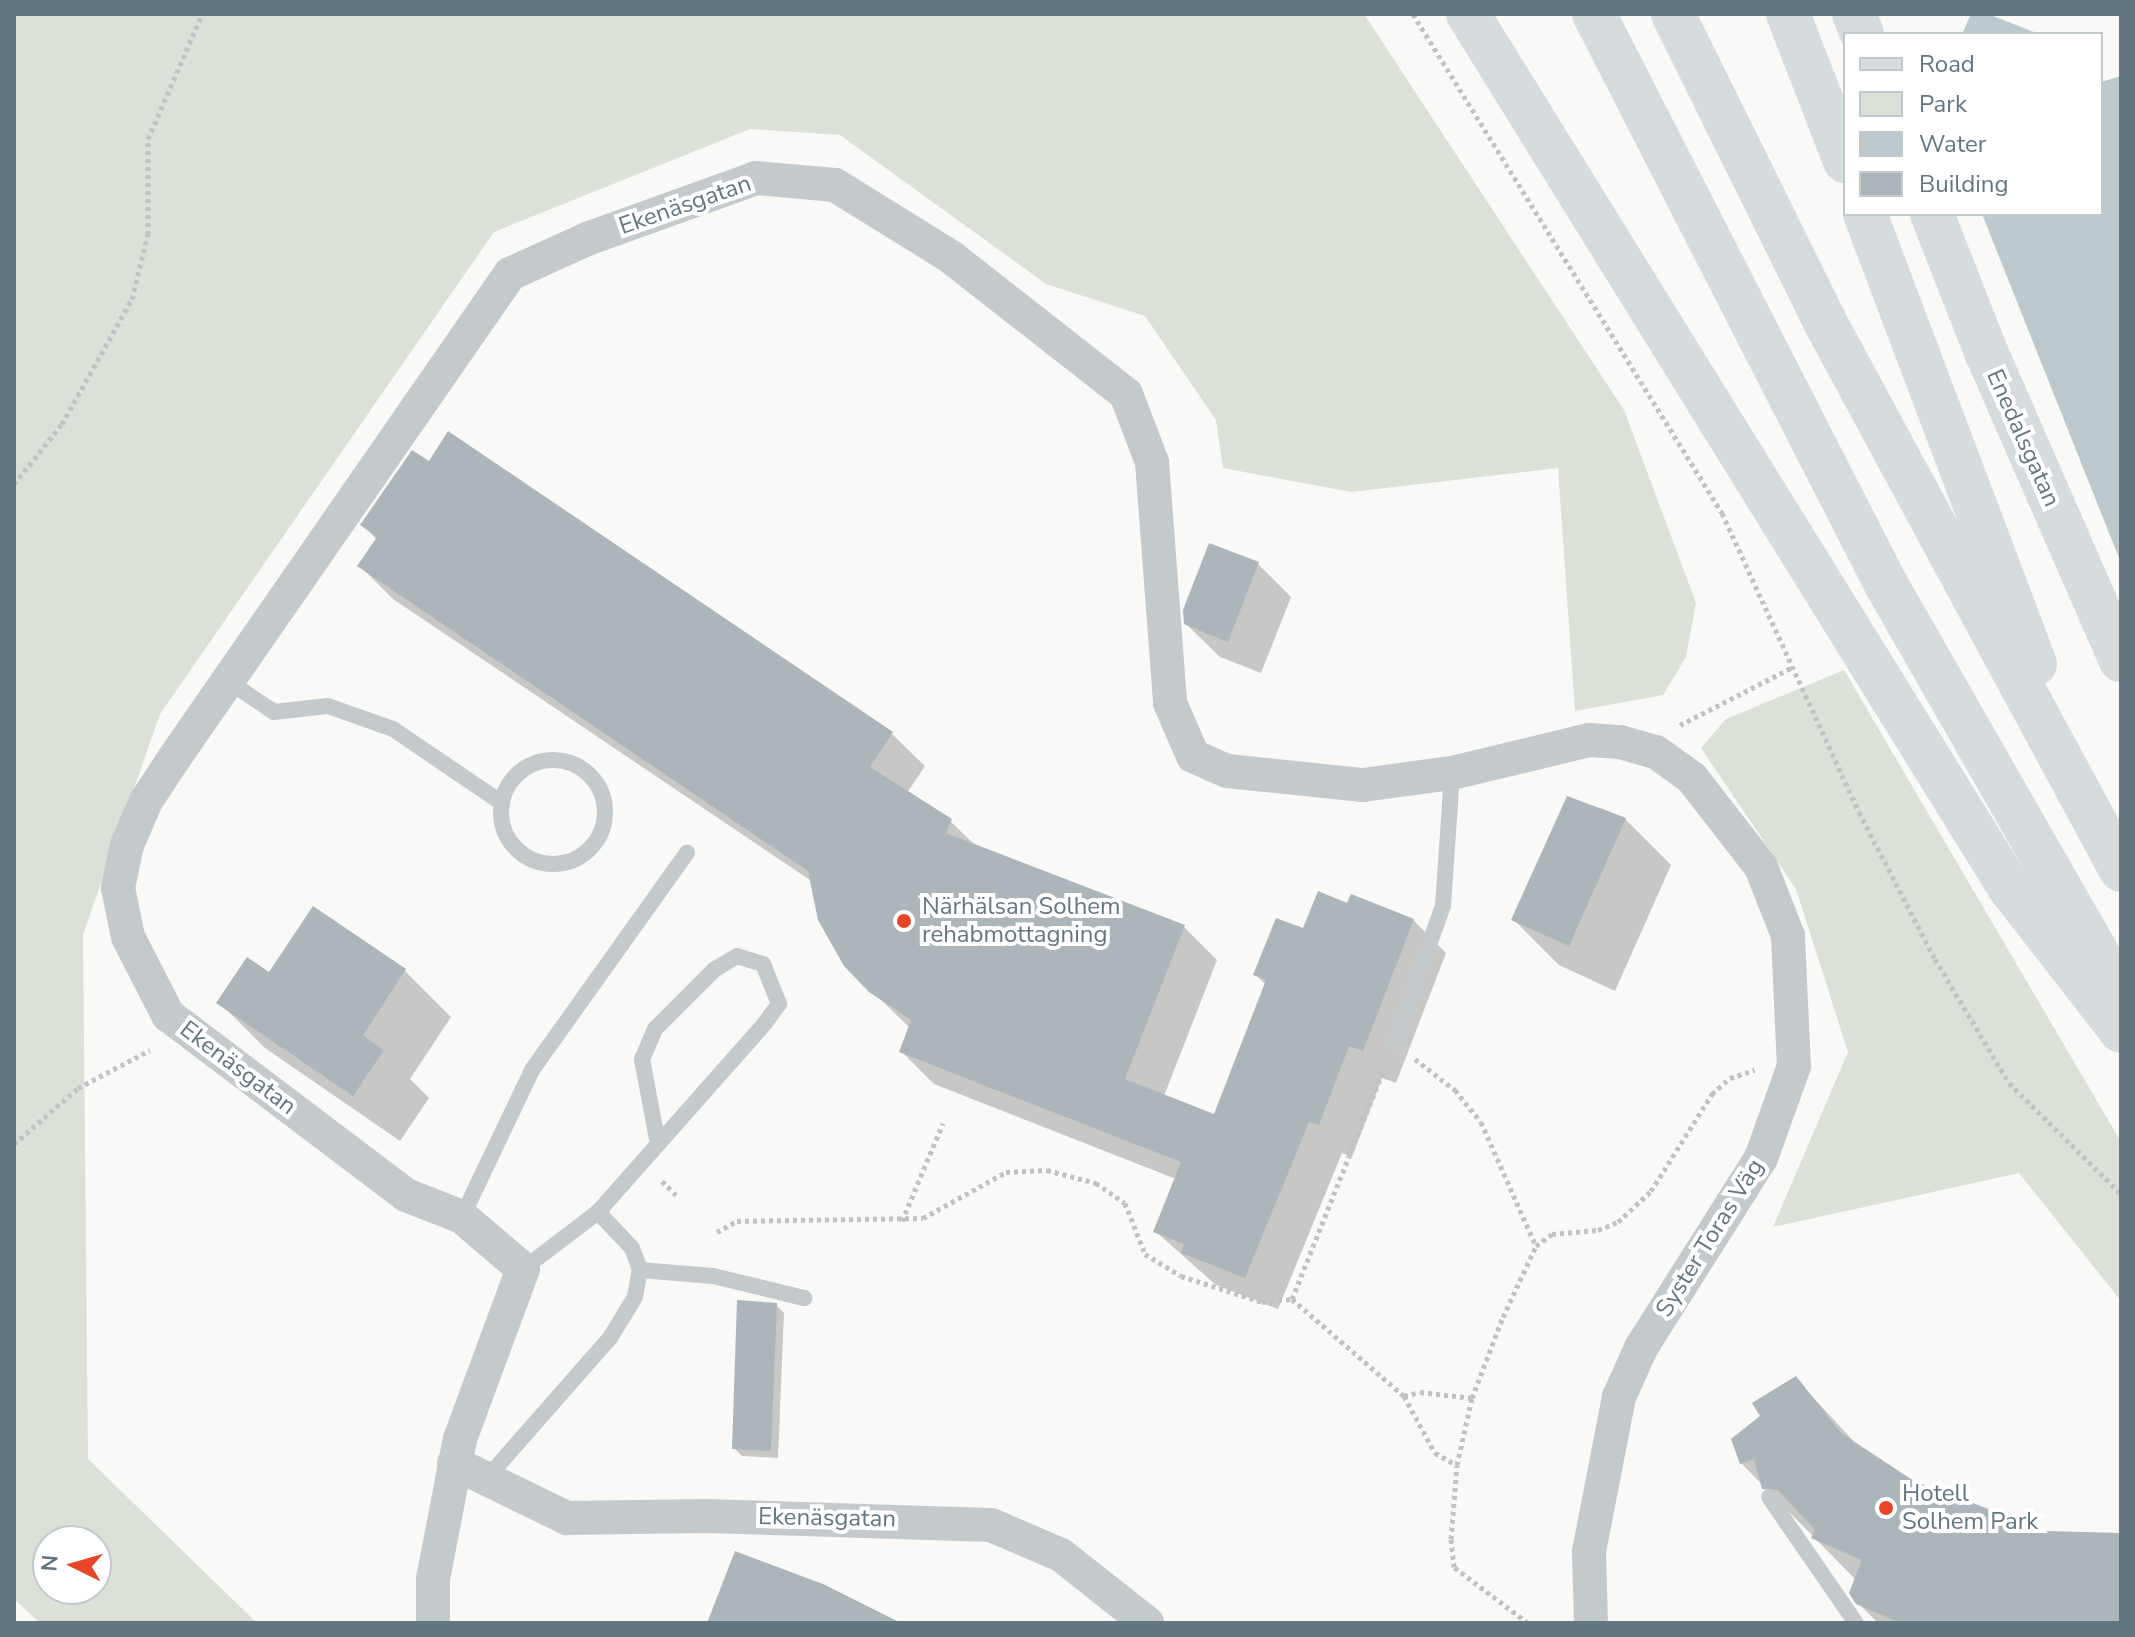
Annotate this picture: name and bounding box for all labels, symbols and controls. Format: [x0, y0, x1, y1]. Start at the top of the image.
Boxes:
legend [1843, 32, 2103, 216]
text: Road [1919, 48, 1975, 80]
text: Park [1919, 88, 1967, 120]
text: Water [1919, 128, 1986, 160]
text: Building [1919, 168, 2009, 200]
street label: Ekenäsgatan [615, 169, 755, 241]
street label: Enedalsgatan [1980, 365, 2066, 511]
place label: Närhälsan Solhem rehabmottagning [922, 893, 1121, 949]
marker: Närhälsan Solhem rehabmottagning [893, 910, 915, 932]
street label: Ekenäsgatan [174, 1015, 302, 1121]
street label: Syster Toras Väg [1650, 1154, 1770, 1322]
place label: Hotell Solhem Park [1902, 1480, 2038, 1536]
marker: Hotell Solhem Park [1877, 1499, 1895, 1517]
street label: Ekenäsgatan [758, 1502, 896, 1534]
north arrow [32, 1525, 112, 1605]
text: N [34, 1554, 66, 1573]

